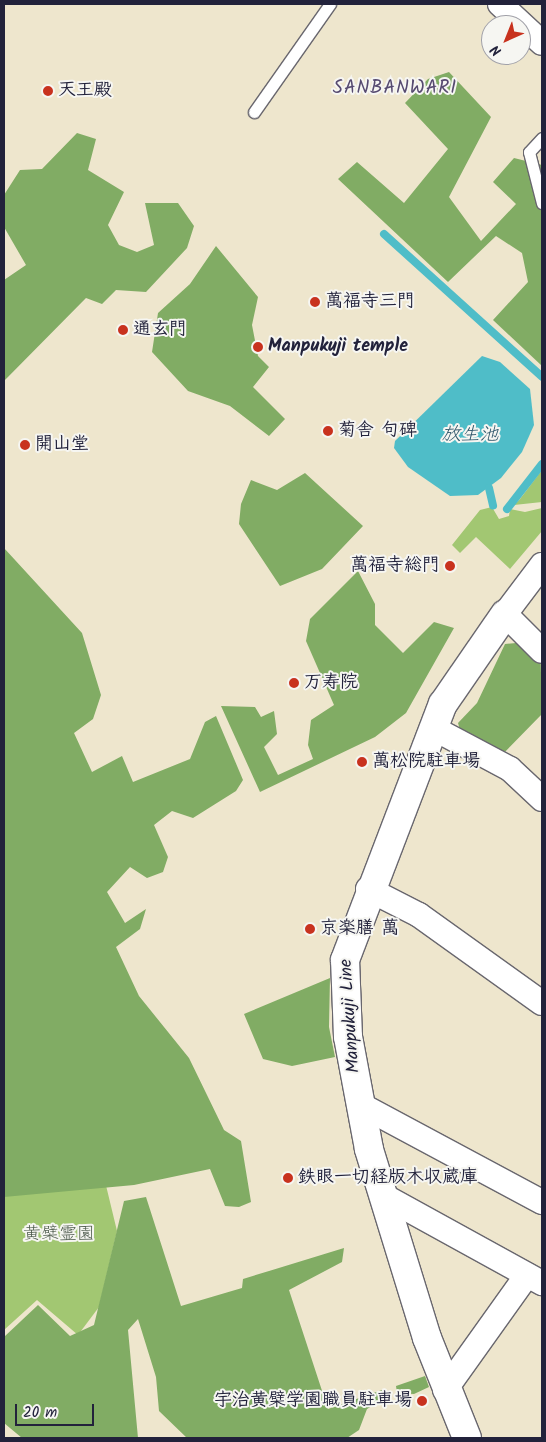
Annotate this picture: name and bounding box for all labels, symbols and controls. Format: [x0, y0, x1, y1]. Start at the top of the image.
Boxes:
north arrow [481, 15, 531, 65]
text: N [485, 39, 507, 61]
district label: SANBANWARI [332, 78, 458, 100]
place label: 天王殿 [58, 80, 112, 102]
marker: 天王殿 [42, 85, 54, 97]
place label: 萬福寺三門 [325, 291, 415, 313]
marker: 萬福寺三門 [309, 296, 321, 308]
place label: 通玄門 [133, 319, 187, 341]
marker: 通玄門 [117, 324, 129, 336]
place label: Manpukuji temple [268, 336, 408, 358]
marker: Manpukuji temple [252, 341, 264, 353]
place label: 菊舎 句碑 [338, 420, 417, 442]
marker: 菊舎 句碑 [322, 425, 334, 437]
water label: 放生池 [442, 425, 498, 447]
place label: 開山堂 [35, 434, 89, 456]
marker: 開山堂 [19, 439, 31, 451]
place label: 萬福寺総門 [350, 555, 440, 577]
marker: 萬福寺総門 [444, 560, 456, 572]
place label: 万寿院 [304, 672, 358, 694]
marker: 万寿院 [288, 677, 300, 689]
place label: 萬松院駐車場 [372, 751, 480, 773]
marker: 萬松院駐車場 [356, 756, 368, 768]
place label: 京楽膳 萬 [320, 918, 399, 940]
marker: 京楽膳 萬 [304, 923, 316, 935]
street label: Manpukuji Line [336, 958, 366, 1074]
place label: 鉄眼一切経版木収蔵庫 [298, 1167, 478, 1189]
marker: 鉄眼一切経版木収蔵庫 [282, 1172, 294, 1184]
park label: 黄檗霊園 [23, 1224, 95, 1246]
place label: 宇治黄檗学園職員駐車場 [214, 1390, 412, 1412]
scale bar [18, 1394, 96, 1426]
marker: 宇治黄檗学園職員駐車場 [416, 1395, 428, 1407]
text: 20 m [23, 1401, 57, 1425]

